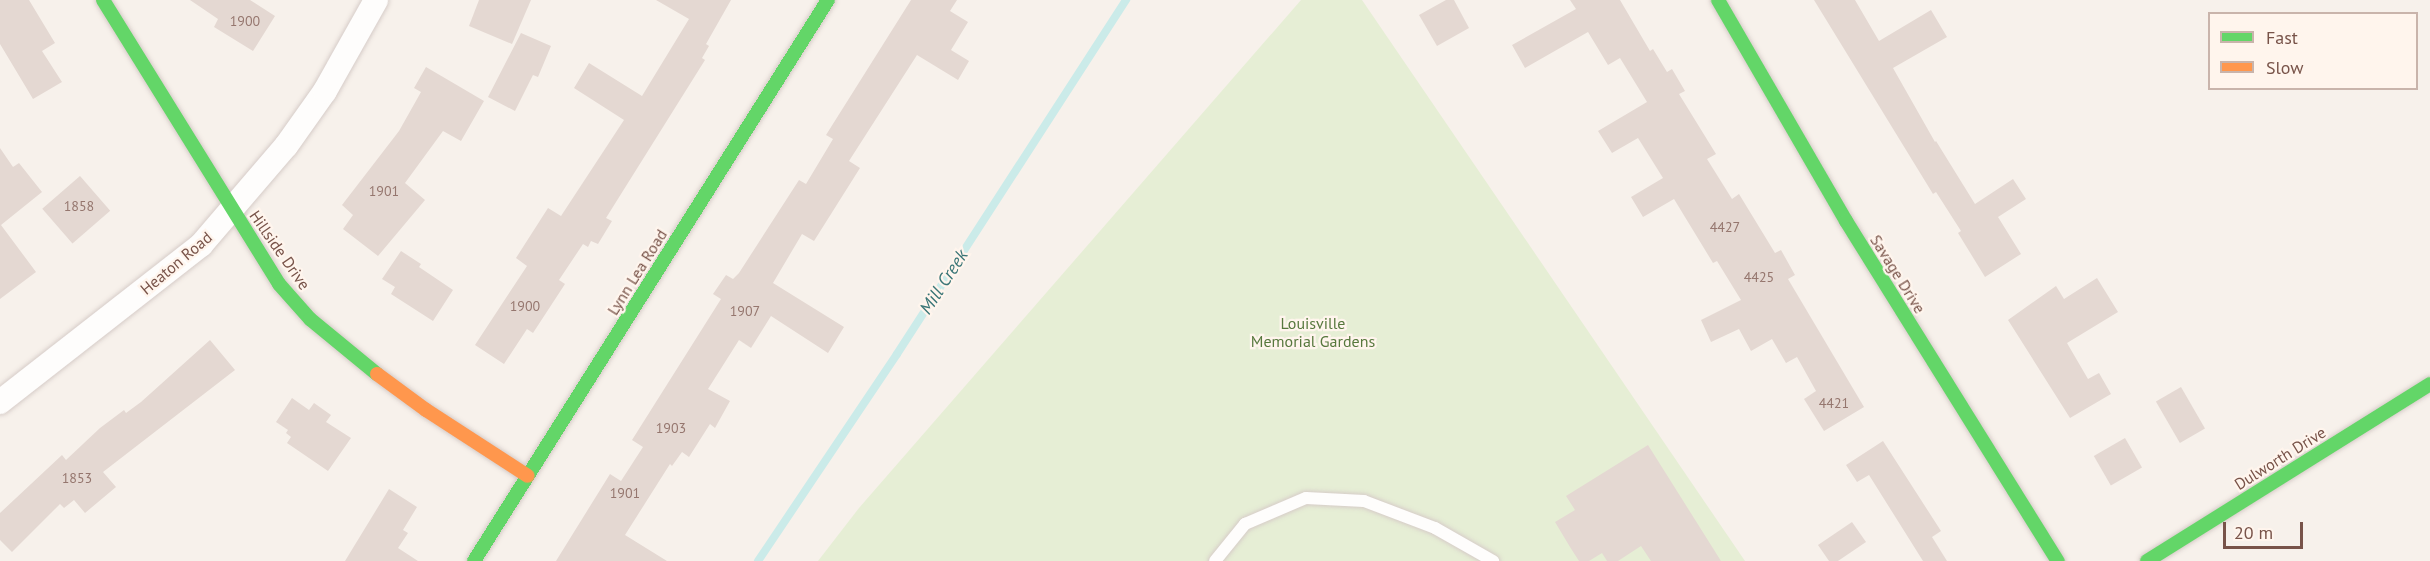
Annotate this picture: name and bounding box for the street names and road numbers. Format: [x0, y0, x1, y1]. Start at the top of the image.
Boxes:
street label: Hillside Drive [246, 207, 314, 293]
street label: Lynn Lea Road [603, 226, 671, 318]
street label: Heaton Road [136, 228, 216, 298]
street label: Savage Drive [1866, 231, 1930, 317]
street label: Dulworth Drive [2231, 422, 2329, 494]

